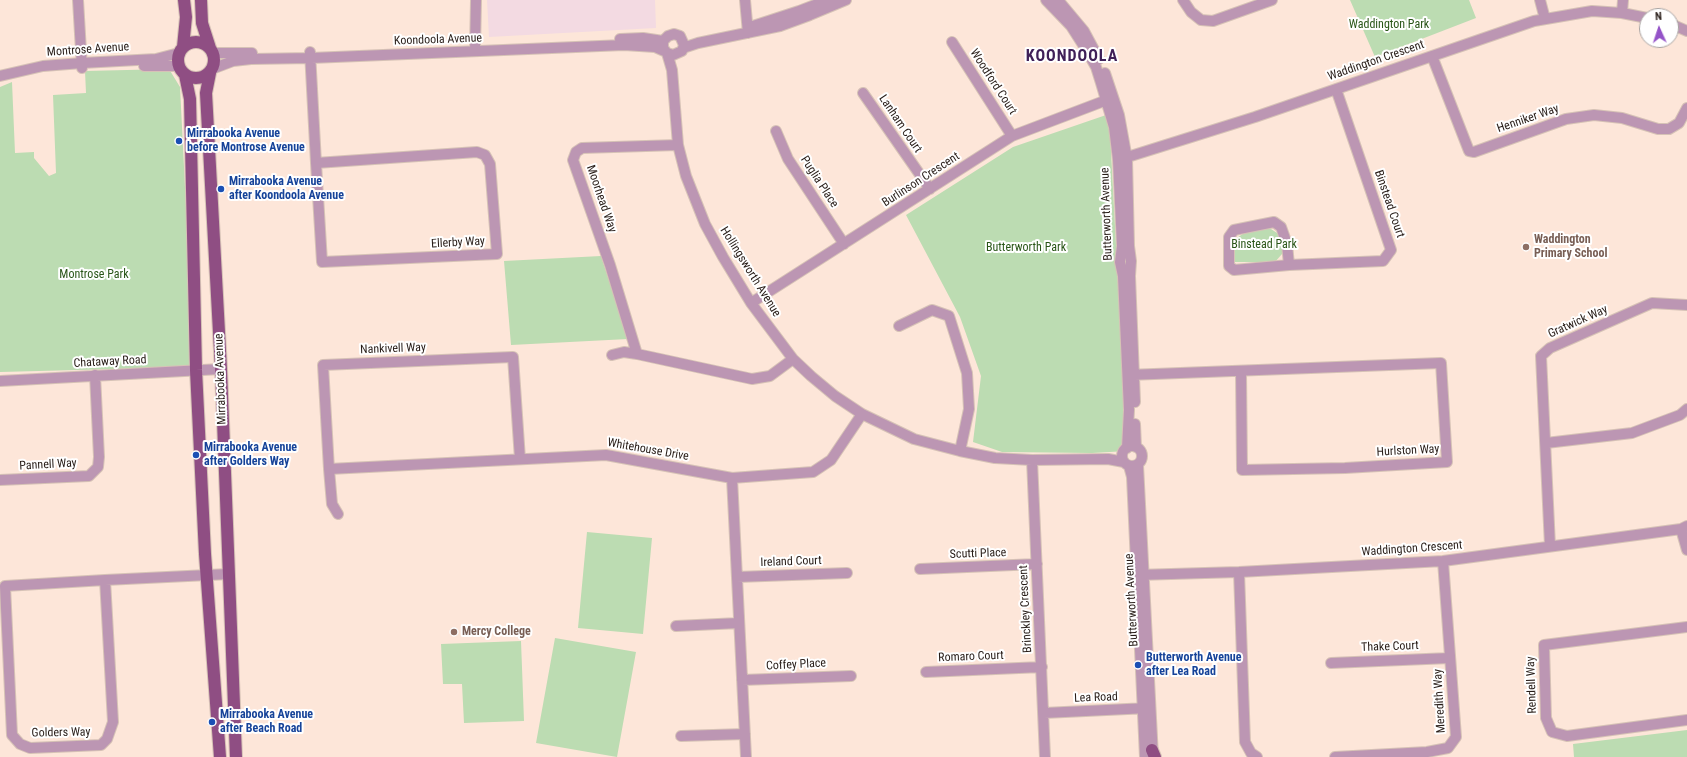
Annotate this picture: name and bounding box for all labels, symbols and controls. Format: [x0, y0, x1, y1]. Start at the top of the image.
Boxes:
north arrow [1639, 8, 1679, 48]
text: N [1655, 10, 1662, 23]
park label: Waddington Park [1349, 18, 1429, 32]
street label: Koondoola Avenue [394, 31, 482, 49]
street label: Waddington Crescent [1326, 38, 1426, 84]
street label: Montrose Avenue [46, 40, 130, 60]
street label: Woodford Court [966, 47, 1020, 117]
district label: KOONDOOLA [1026, 47, 1118, 67]
street label: Lanham Court [875, 92, 925, 156]
street label: Henniker Way [1495, 102, 1561, 136]
place label: Mirrabooka Avenue before Montrose Avenue [187, 127, 305, 155]
marker: Mirrabooka Avenue before Montrose Avenue [174, 136, 184, 146]
street label: Burlinson Crescent [880, 150, 962, 210]
street label: Puglia Place [797, 153, 841, 211]
street label: Moorhead Way [583, 163, 619, 235]
street label: Butterworth Avenue [1098, 167, 1116, 261]
street label: Binstead Court [1371, 168, 1407, 240]
place label: Mirrabooka Avenue after Koondoola Avenue [229, 175, 344, 203]
marker: Mirrabooka Avenue after Koondoola Avenue [216, 184, 226, 194]
street label: Hollingsworth Avenue [717, 224, 783, 320]
place label: Waddington Primary School [1534, 233, 1607, 261]
street label: Ellerby Way [431, 234, 485, 252]
park label: Binstead Park [1231, 238, 1297, 252]
park label: Butterworth Park [986, 241, 1066, 255]
marker: Waddington Primary School [1521, 242, 1531, 252]
park label: Montrose Park [59, 268, 129, 282]
street label: Gratwick Way [1546, 302, 1610, 342]
street label: Mirrabooka Avenue [212, 333, 230, 425]
street label: Nankivell Way [360, 341, 426, 357]
street label: Chataway Road [73, 353, 147, 371]
street label: Whitehouse Drive [606, 436, 690, 464]
place label: Mirrabooka Avenue after Golders Way [204, 441, 297, 469]
street label: Hurlston Way [1376, 442, 1440, 460]
marker: Mirrabooka Avenue after Golders Way [191, 450, 201, 460]
street label: Pannell Way [19, 456, 77, 474]
street label: Waddington Crescent [1361, 538, 1463, 560]
street label: Scutti Place [950, 546, 1006, 562]
street label: Butterworth Avenue [1122, 553, 1142, 647]
street label: Ireland Court [760, 554, 822, 570]
street label: Brinckley Crescent [1017, 565, 1035, 653]
place label: Mercy College [462, 625, 531, 639]
marker: Mercy College [449, 627, 459, 637]
street label: Thake Court [1361, 639, 1419, 655]
street label: Romaro Court [938, 649, 1004, 665]
place label: Butterworth Avenue after Lea Road [1146, 651, 1241, 679]
street label: Coffey Place [766, 656, 826, 674]
street label: Rendell Way [1524, 656, 1540, 714]
marker: Butterworth Avenue after Lea Road [1133, 660, 1143, 670]
street label: Meredith Way [1431, 669, 1449, 733]
street label: Lea Road [1074, 690, 1118, 706]
place label: Mirrabooka Avenue after Beach Road [220, 708, 313, 736]
marker: Mirrabooka Avenue after Beach Road [207, 717, 217, 727]
street label: Golders Way [31, 725, 91, 741]

